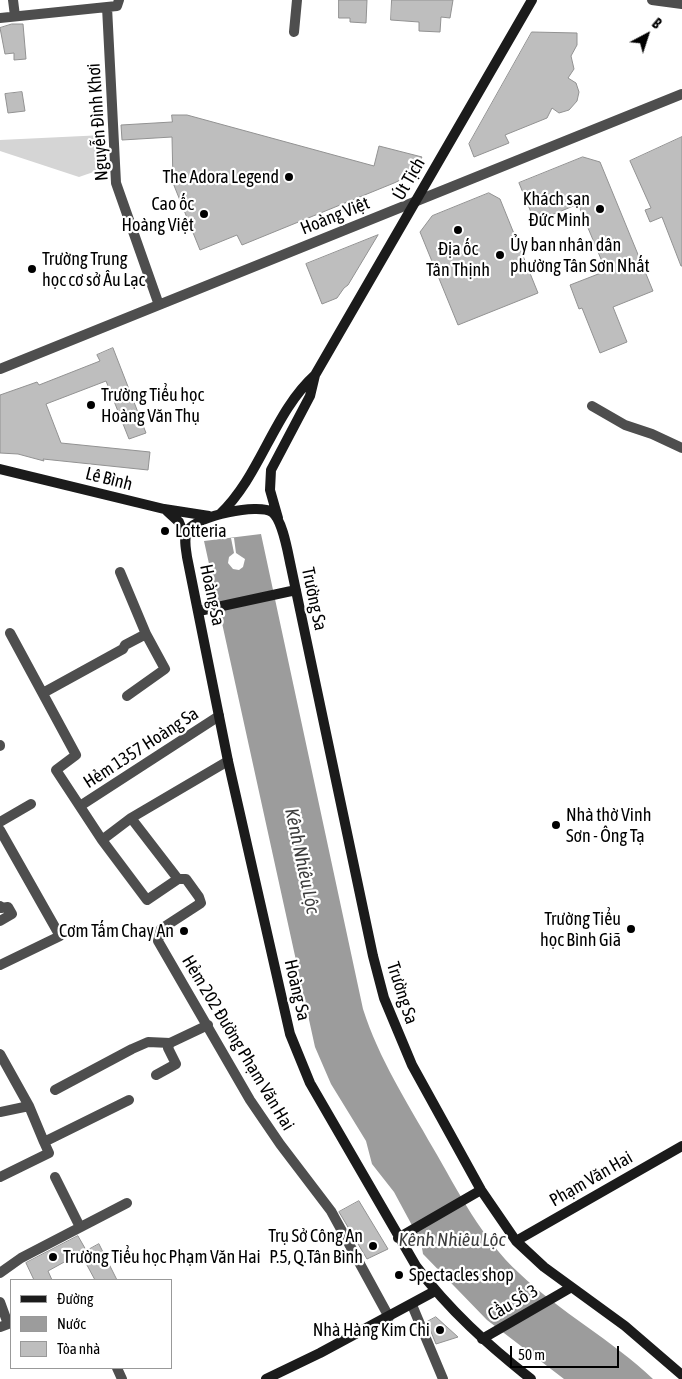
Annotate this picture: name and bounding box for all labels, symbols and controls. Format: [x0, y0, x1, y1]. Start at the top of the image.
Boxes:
north arrow [622, 10, 672, 60]
text: B [649, 15, 664, 32]
street label: Nguyễn Đình Khơi [83, 62, 113, 182]
street label: Út Tịch [388, 154, 430, 204]
place label: The Adora Legend [163, 166, 279, 188]
marker: The Adora Legend [283, 171, 295, 183]
place label: Khách sạn Đức Minh [523, 188, 590, 230]
street label: Hoàng Việt [297, 192, 373, 240]
place label: Cao ốc Hoàng Việt [121, 193, 194, 235]
marker: Khách sạn Đức Minh [594, 203, 606, 215]
marker: Cao ốc Hoàng Việt [198, 208, 210, 220]
marker: Địa ốc Tân Thịnh [452, 224, 464, 236]
place label: Ủy ban nhân dân phường Tân Sơn Nhất [510, 234, 650, 276]
place label: Địa ốc Tân Thịnh [426, 238, 490, 280]
place label: Trường Trung học cơ sở Âu Lạc [42, 248, 145, 290]
marker: Ủy ban nhân dân phường Tân Sơn Nhất [494, 249, 506, 261]
marker: Trường Trung học cơ sở Âu Lạc [26, 263, 38, 275]
place label: Trường Tiểu học Hoàng Văn Thụ [101, 384, 204, 426]
marker: Trường Tiểu học Hoàng Văn Thụ [85, 399, 97, 411]
street label: Lê Bình [83, 463, 135, 495]
place label: Lotteria [175, 520, 227, 542]
marker: Lotteria [159, 525, 171, 537]
street label: Hoàng Sa [195, 562, 229, 628]
street label: Trường Sa [297, 565, 331, 633]
street label: Hẻm 1357 Hoàng Sa [80, 703, 202, 793]
place label: Nhà thờ Vinh Sơn - Ông Tạ [566, 804, 651, 846]
water label: Kênh Nhiêu Lộc [280, 806, 324, 916]
marker: Nhà thờ Vinh Sơn - Ông Tạ [550, 819, 562, 831]
place label: Trường Tiểu học Bình Giã [540, 908, 621, 951]
place label: Cơm Tấm Chay An [59, 920, 174, 942]
marker: Trường Tiểu học Bình Giã [625, 923, 637, 935]
marker: Cơm Tấm Chay An [178, 925, 190, 937]
street label: Hẻm 202 Đường Phạm Văn Hai [177, 952, 299, 1134]
street label: Hoàng Sa [279, 957, 315, 1023]
street label: Trường Sa [382, 959, 422, 1027]
street label: Phạm Văn Hai [546, 1147, 636, 1211]
place label: Trụ Sở Công An P.5, Q.Tân Bình [268, 1225, 363, 1268]
water label: Kênh Nhiêu Lộc [398, 1229, 506, 1251]
marker: Trụ Sở Công An P.5, Q.Tân Bình [367, 1240, 379, 1252]
place label: Trường Tiểu học Phạm Văn Hai [63, 1246, 261, 1268]
marker: Trường Tiểu học Phạm Văn Hai [47, 1251, 59, 1263]
place label: Spectacles shop [409, 1264, 514, 1286]
marker: Spectacles shop [393, 1269, 405, 1281]
legend [10, 1279, 172, 1369]
street label: Cầu Số 3 [484, 1280, 542, 1326]
text: Đường [57, 1290, 93, 1307]
text: Nước [57, 1315, 86, 1332]
place label: Nhà Hàng Kim Chi [313, 1319, 430, 1341]
marker: Nhà Hàng Kim Chi [434, 1324, 446, 1336]
scale bar [512, 1336, 621, 1368]
text: Tòa nhà [57, 1340, 100, 1357]
text: 50 m [518, 1346, 545, 1363]

